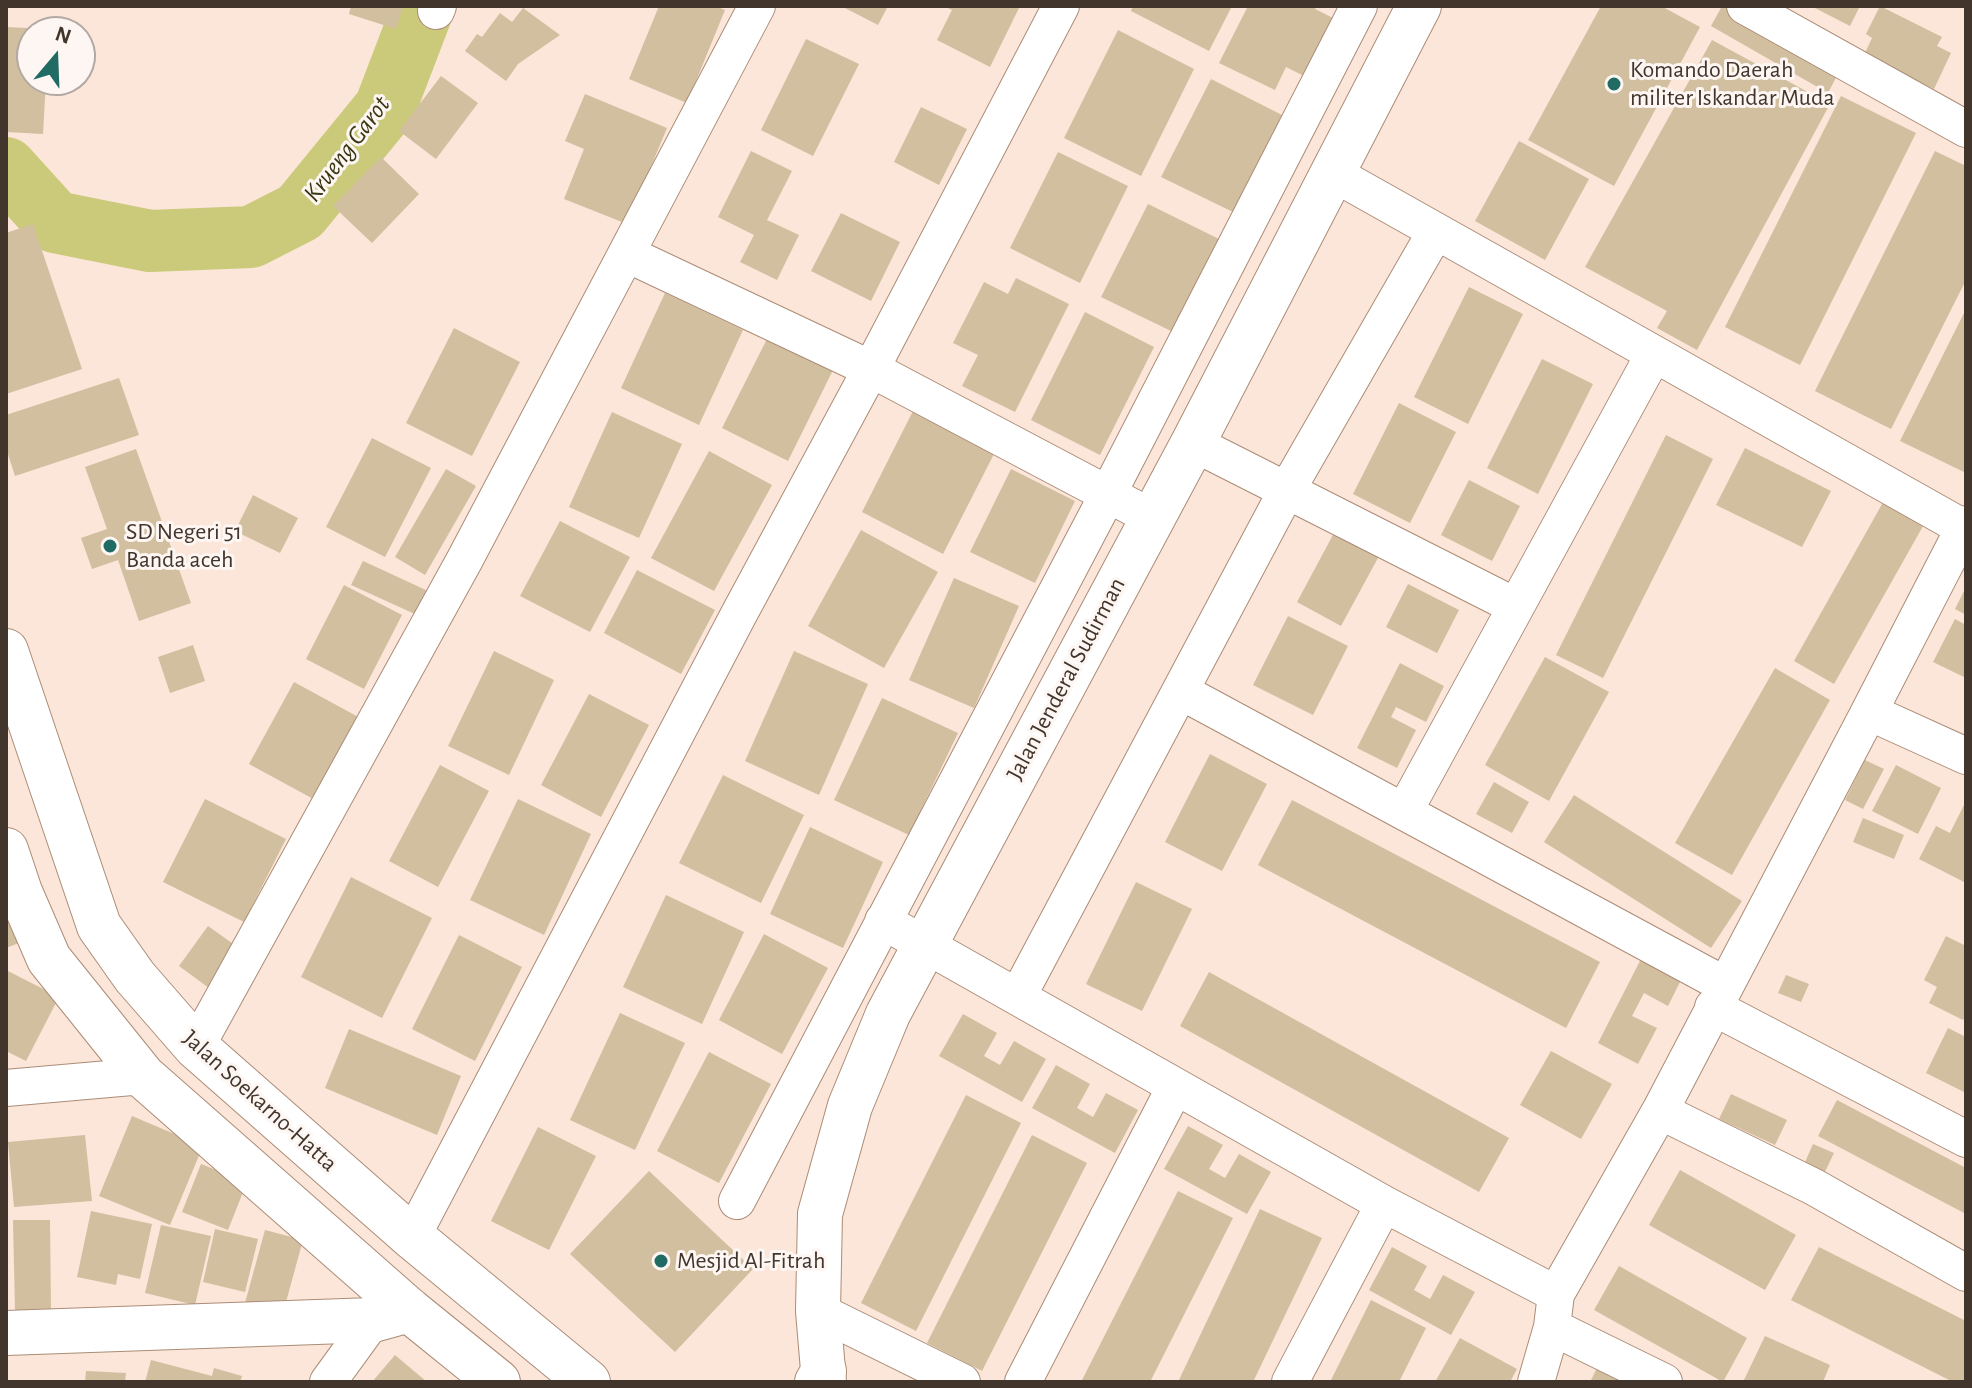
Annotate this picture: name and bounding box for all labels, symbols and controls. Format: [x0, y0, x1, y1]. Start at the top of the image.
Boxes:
north arrow [16, 16, 96, 96]
text: N [52, 22, 74, 48]
place label: Komando Daerah militer Iskandar Muda [1630, 56, 1835, 112]
marker: Komando Daerah militer Iskandar Muda [1605, 75, 1623, 93]
water label: Krueng Garot [297, 90, 397, 208]
place label: SD Negeri 51 Banda aceh [126, 518, 242, 574]
marker: SD Negeri 51 Banda aceh [101, 537, 119, 555]
street label: Jalan Jenderal Sudirman [1000, 573, 1132, 785]
street label: Jalan Soekarno-Hatta [177, 1024, 343, 1178]
place label: Mesjid Al-Fitrah [677, 1247, 825, 1275]
marker: Mesjid Al-Fitrah [652, 1252, 670, 1270]

